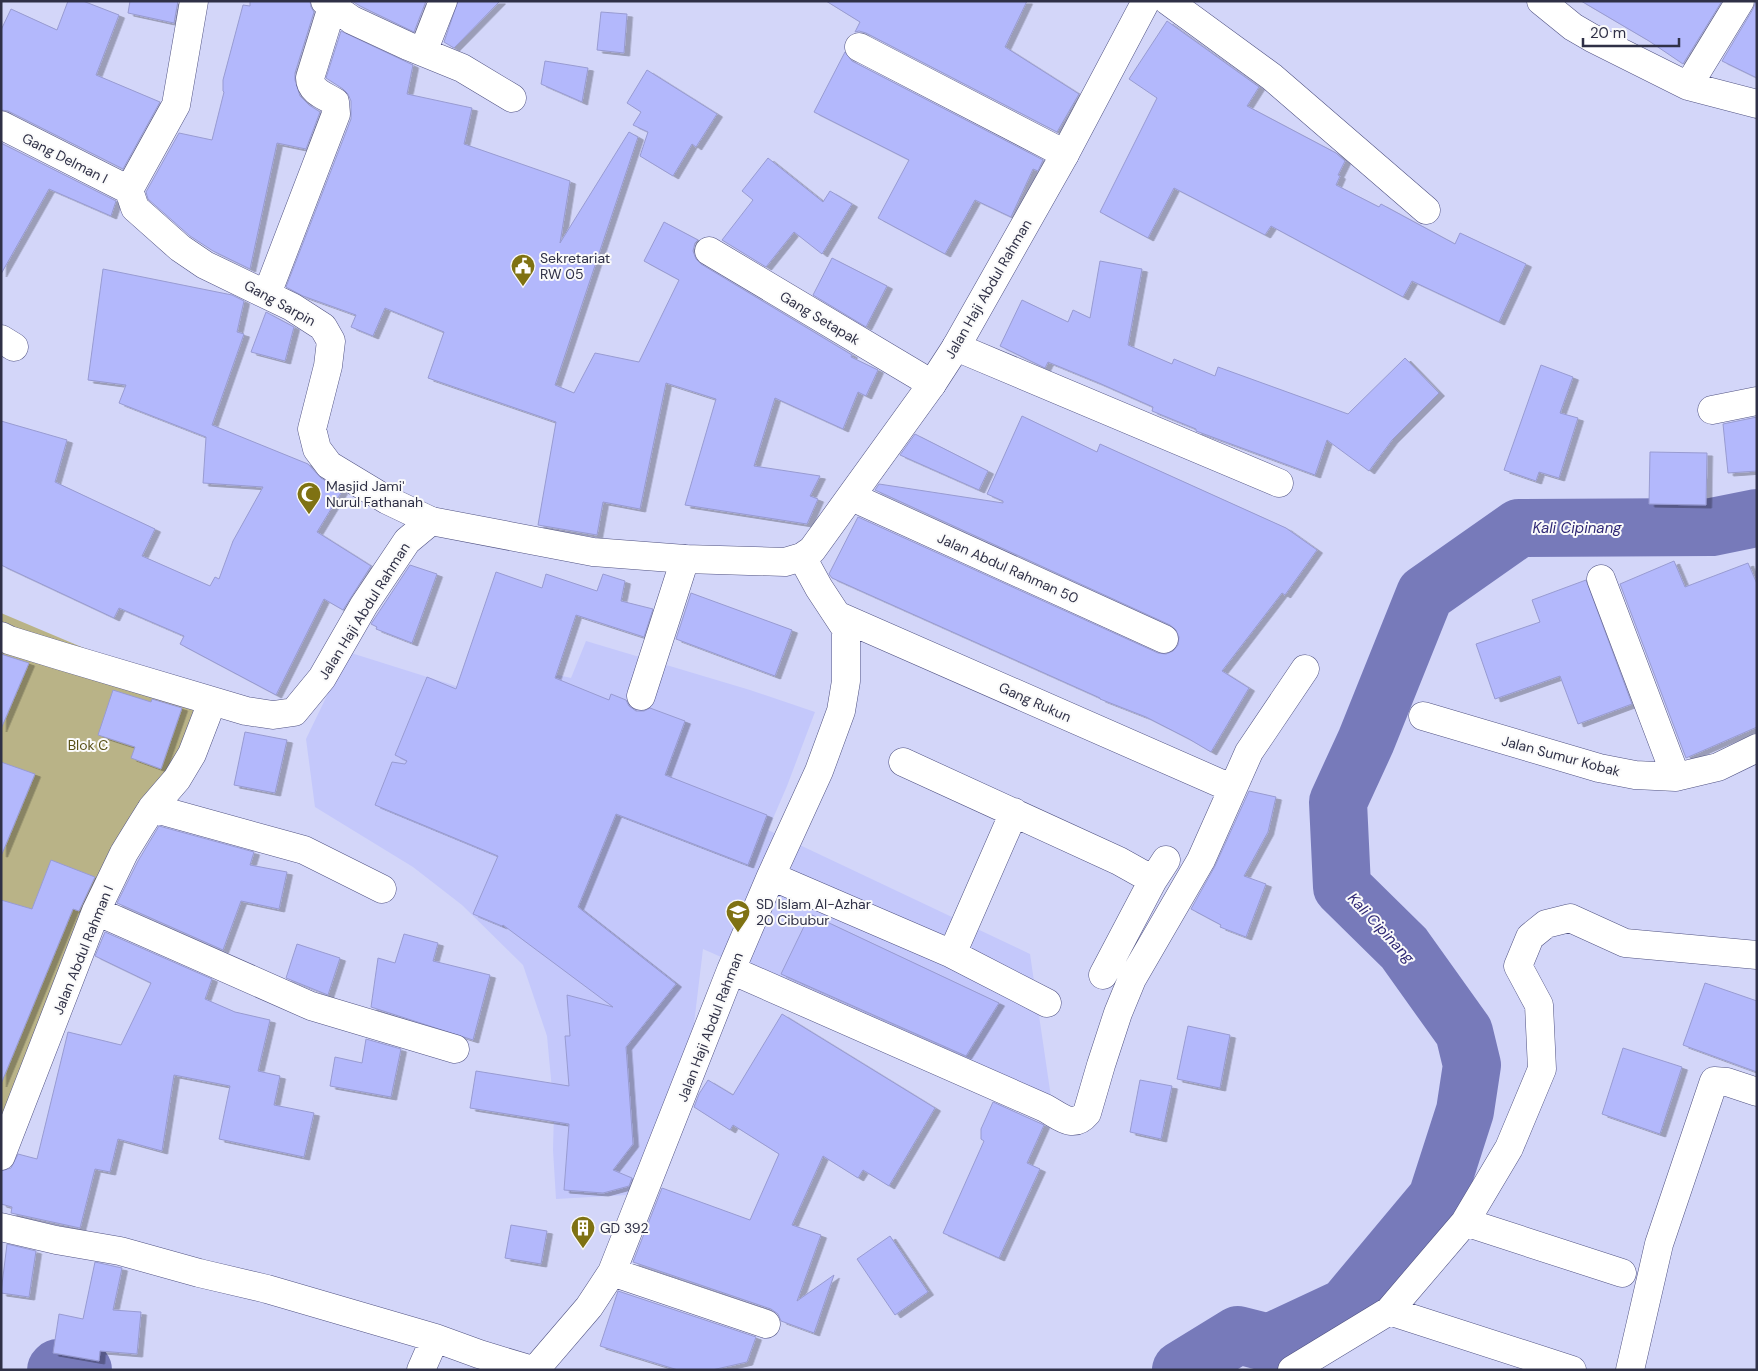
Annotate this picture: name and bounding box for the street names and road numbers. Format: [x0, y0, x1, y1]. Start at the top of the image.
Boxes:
street label: Gang Delman I [19, 129, 111, 187]
street label: Jalan Haji Abdul Rahman [941, 216, 1035, 362]
street label: Gang Sarpin [241, 276, 319, 330]
street label: Gang Setapak [777, 287, 863, 349]
street label: Jalan Abdul Rahman 50 [935, 529, 1081, 607]
street label: Jalan Haji Abdul Rahman [314, 539, 414, 683]
street label: Gang Rukun [996, 678, 1074, 726]
street label: Jalan Sumur Kobak [1500, 732, 1622, 780]
street label: Jalan Abdul Rahman I [49, 883, 117, 1017]
street label: Jalan Haji Abdul Rahman [673, 950, 747, 1104]

